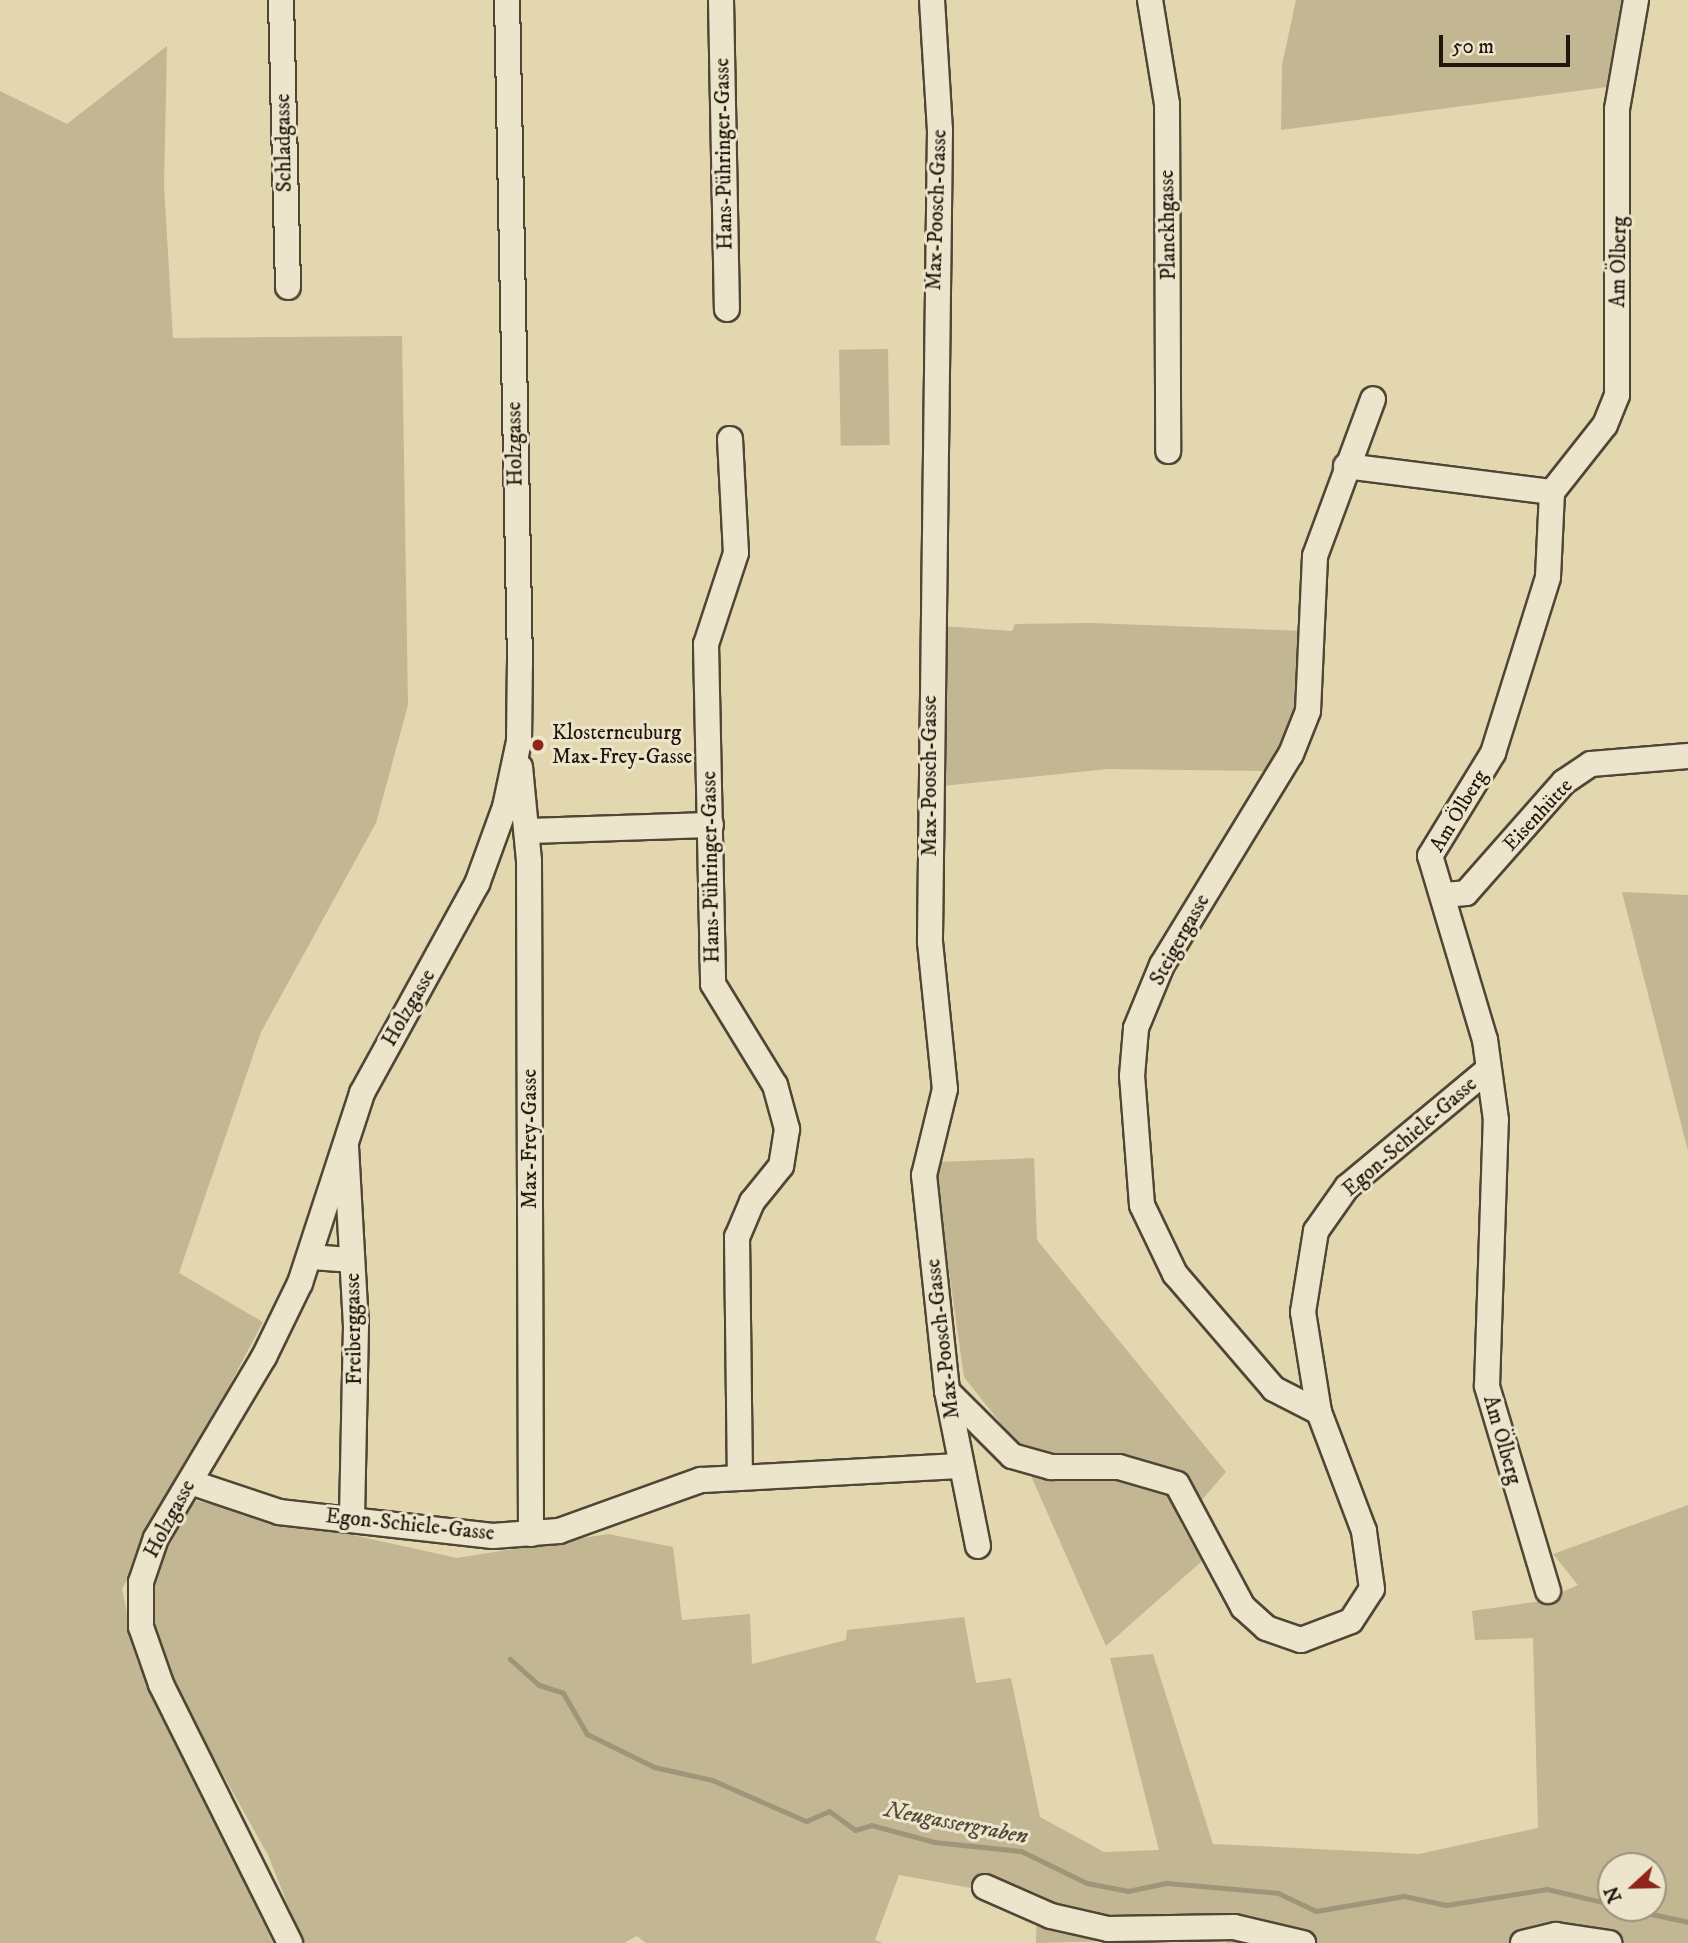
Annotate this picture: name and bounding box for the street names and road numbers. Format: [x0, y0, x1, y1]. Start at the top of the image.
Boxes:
street label: Hans-Pühringer-Gasse [710, 58, 738, 250]
street label: Schladgasse [271, 93, 297, 193]
street label: Max-Poosch-Gasse [922, 129, 952, 291]
street label: Planckhgasse [1154, 170, 1182, 280]
street label: Am Ölberg [1606, 216, 1632, 308]
street label: Holzgasse [502, 401, 528, 487]
street label: Max-Poosch-Gasse [917, 695, 943, 857]
street label: Am Ölberg [1425, 765, 1493, 857]
street label: Hans-Pühringer-Gasse [697, 771, 725, 963]
street label: Eisenhütte [1498, 773, 1578, 857]
street label: Steigergasse [1145, 890, 1215, 990]
street label: Holzgasse [377, 965, 441, 1051]
street label: Max-Frey-Gasse [517, 1069, 543, 1209]
street label: Egon-Schiele-Gasse [1338, 1072, 1482, 1202]
street label: Max-Poosch-Gasse [921, 1258, 965, 1420]
street label: Freiberggasse [340, 1273, 368, 1385]
street label: Am Ölberg [1477, 1393, 1527, 1487]
street label: Holzgasse [139, 1476, 201, 1562]
street label: Egon-Schiele-Gasse [324, 1504, 496, 1546]

